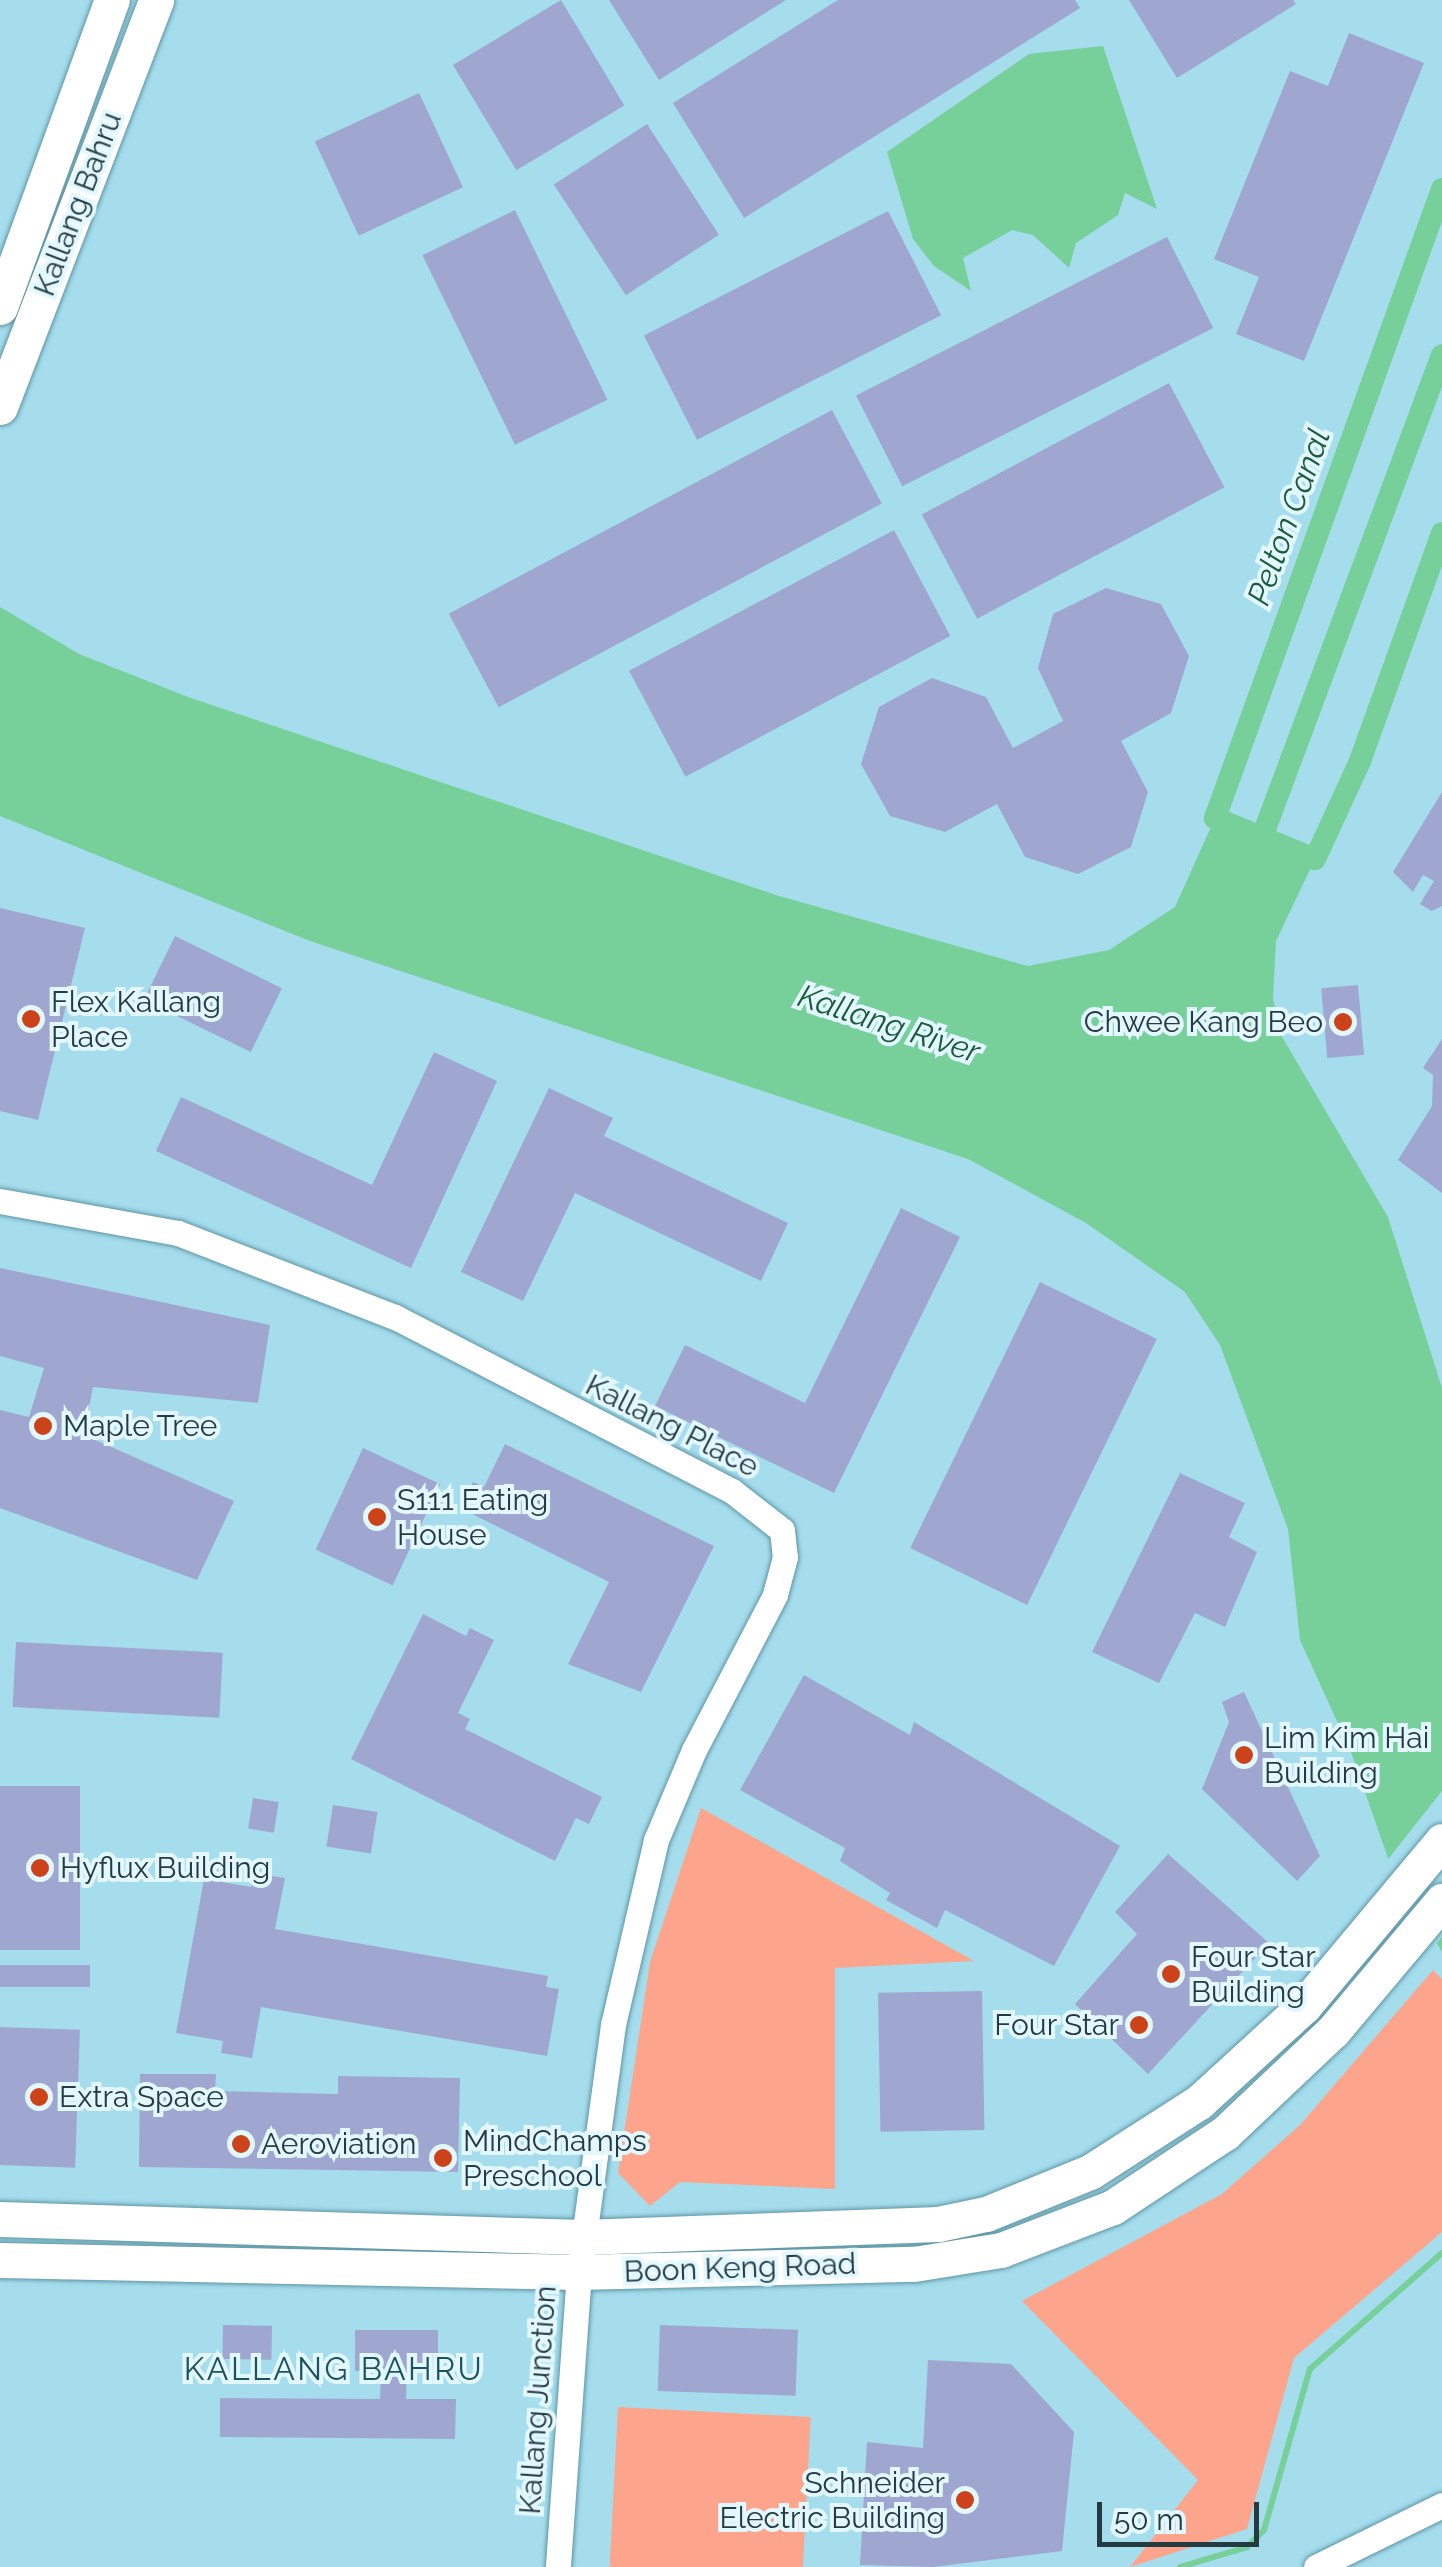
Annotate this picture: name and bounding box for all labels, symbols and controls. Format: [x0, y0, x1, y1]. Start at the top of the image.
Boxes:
street label: Kallang Bahru [26, 107, 130, 301]
water label: Pelton Canal [1239, 424, 1339, 610]
water label: Kallang River [793, 977, 985, 1071]
place label: Flex Kallang Place [51, 984, 221, 1054]
place label: Chwee Kang Beo [1084, 1004, 1323, 1040]
marker: Flex Kallang Place [20, 1008, 42, 1030]
marker: Chwee Kang Beo [1332, 1011, 1354, 1033]
street label: Kallang Place [580, 1367, 764, 1485]
place label: Maple Tree [63, 1408, 218, 1444]
marker: Maple Tree [32, 1415, 54, 1437]
place label: S111 Eating House [397, 1482, 548, 1552]
marker: S111 Eating House [366, 1506, 388, 1528]
place label: Lim Kim Hai Building [1264, 1720, 1429, 1790]
marker: Lim Kim Hai Building [1233, 1744, 1255, 1766]
place label: Hyflux Building [60, 1850, 270, 1886]
marker: Hyflux Building [29, 1857, 51, 1879]
place label: Four Star Building [1191, 1939, 1316, 2010]
marker: Four Star Building [1160, 1963, 1182, 1985]
place label: Four Star [994, 2007, 1119, 2043]
marker: Four Star [1128, 2014, 1150, 2036]
place label: Extra Space [59, 2079, 224, 2115]
marker: Extra Space [28, 2086, 50, 2108]
place label: MindChamps Preschool [463, 2123, 647, 2194]
place label: Aeroviation [261, 2126, 416, 2162]
marker: Aeroviation [230, 2133, 252, 2155]
marker: MindChamps Preschool [432, 2147, 454, 2169]
street label: Boon Keng Road [623, 2246, 857, 2290]
street label: Kallang Junction [512, 2284, 564, 2516]
district label: KALLANG BAHRU [184, 2350, 484, 2388]
place label: Schneider Electric Building [720, 2465, 945, 2536]
scale bar [1102, 2482, 1264, 2544]
marker: Schneider Electric Building [954, 2489, 976, 2511]
text: 50 m [1114, 2502, 1184, 2537]

